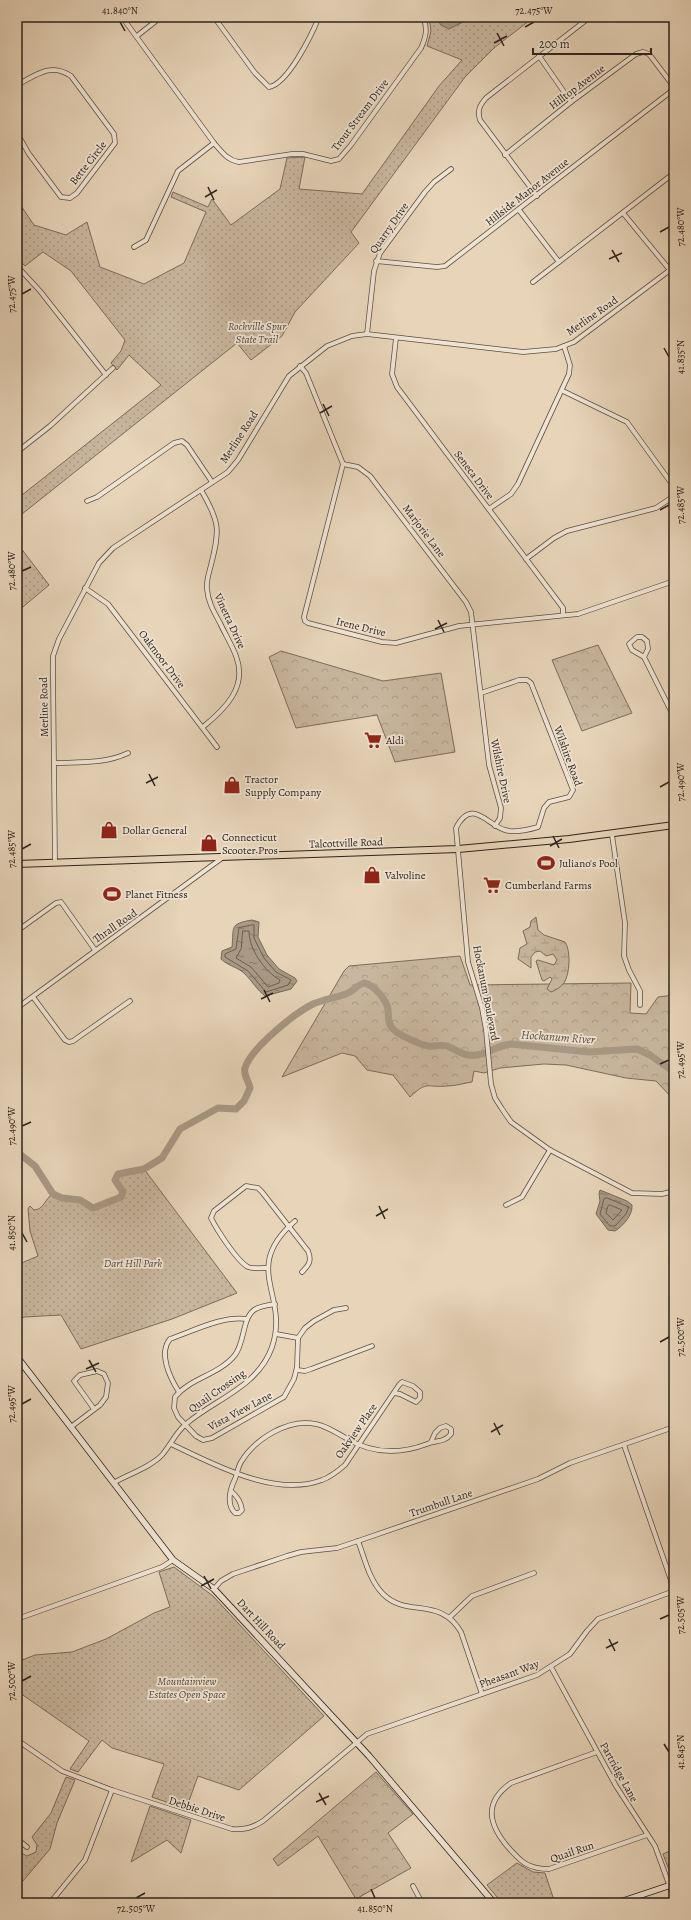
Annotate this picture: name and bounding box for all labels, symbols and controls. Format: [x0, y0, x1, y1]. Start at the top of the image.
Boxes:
text: 41.840°N [102, 4, 138, 17]
text: 72.475°W [515, 4, 553, 17]
scale bar [533, 30, 651, 56]
text: 200 m [539, 36, 570, 52]
street label: Hilltop Avenue [546, 61, 608, 113]
street label: Trout Stream Drive [328, 76, 392, 154]
street label: Bette Circle [66, 138, 110, 188]
street label: Hillside Manor Avenue [482, 155, 572, 229]
street label: Quarry Drive [366, 199, 412, 257]
text: 72.480°W [674, 207, 687, 247]
text: 72.475°W [5, 275, 18, 313]
street label: Merline Road [563, 293, 621, 339]
park label: Rockville Spur State Trail [228, 319, 287, 347]
text: 41.835°N [674, 340, 687, 374]
street label: Merline Road [216, 408, 262, 466]
street label: Seneca Drive [451, 447, 497, 503]
text: 72.485°W [674, 485, 687, 524]
street label: Marjorie Lane [399, 501, 449, 561]
text: 72.480°W [5, 551, 18, 591]
street label: Vinetta Drive [210, 590, 249, 651]
street label: Irene Drive [335, 614, 387, 640]
street label: Oakmoor Drive [135, 627, 189, 691]
street label: Merline Road [36, 677, 52, 737]
street label: Wilshire Road [550, 723, 586, 788]
supermarket icon: Aldi [363, 730, 383, 750]
place label: Aldi [385, 733, 404, 748]
street label: Wilshire Drive [487, 737, 515, 804]
text: 72.490°W [674, 762, 687, 801]
place label: Tractor Supply Company [245, 772, 321, 800]
shop icon: Tractor Supply Company [222, 775, 242, 795]
shop icon: Dollar General [99, 820, 119, 840]
place label: Dollar General [122, 823, 187, 838]
text: 72.485°W [5, 829, 18, 868]
place label: Connecticut Scooter Pros [222, 830, 278, 858]
shop icon: Connecticut Scooter Pros [199, 833, 219, 853]
street label: Talcottville Road [309, 834, 383, 852]
sports icon: Juliano's Pool [536, 853, 556, 873]
place label: Juliano's Pool [559, 856, 618, 871]
shop icon: Valvoline [362, 865, 382, 885]
place label: Valvoline [384, 868, 426, 883]
supermarket icon: Cumberland Farms [482, 875, 502, 895]
place label: Cumberland Farms [505, 878, 592, 893]
sports icon: Planet Fitness [102, 884, 122, 904]
place label: Planet Fitness [125, 887, 188, 902]
street label: Thrall Road [90, 905, 140, 947]
street label: Hockanum Boulevard [469, 944, 503, 1042]
water label: Hockanum River [520, 1026, 596, 1048]
text: 72.495°W [674, 1040, 687, 1079]
text: 72.490°W [5, 1106, 18, 1145]
text: 41.850°N [5, 1215, 18, 1251]
park label: Dart Hill Park [104, 1256, 162, 1271]
text: 72.500°W [674, 1317, 687, 1357]
street label: Quail Crossing [185, 1366, 249, 1416]
text: 72.495°W [5, 1384, 18, 1423]
street label: Vista View Lane [204, 1388, 275, 1435]
street label: Oakview Place [331, 1400, 381, 1462]
street label: Trumbull Lane [407, 1485, 475, 1521]
street label: Dart Hill Road [233, 1595, 289, 1653]
text: 72.505°W [674, 1595, 687, 1634]
street label: Pheasant Way [477, 1656, 541, 1692]
text: 72.500°W [5, 1661, 18, 1701]
park label: Mountainview Estates Open Space [148, 1674, 226, 1702]
text: 41.845°N [674, 1735, 687, 1769]
street label: Partridge Lane [596, 1739, 642, 1805]
street label: Debbie Drive [167, 1793, 227, 1825]
street label: Quail Run [548, 1838, 596, 1866]
text: 72.505°W [117, 1902, 156, 1915]
text: 41.850°N [357, 1902, 393, 1915]

